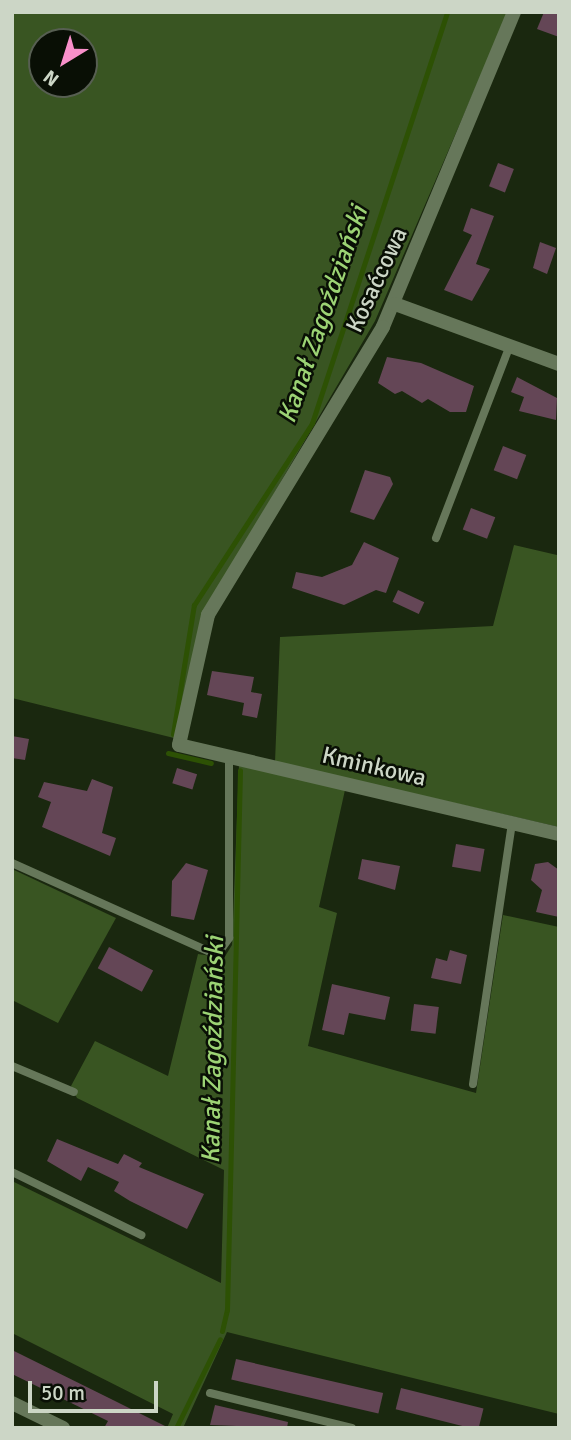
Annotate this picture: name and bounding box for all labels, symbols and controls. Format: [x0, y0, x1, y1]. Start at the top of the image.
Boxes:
north arrow [28, 28, 98, 98]
text: N [39, 64, 64, 91]
water label: Kanał Zagoździański [272, 203, 376, 427]
street label: Kosaćcowa [340, 223, 414, 337]
street label: Kminkowa [319, 741, 429, 793]
water label: Kanał Zagoździański [196, 936, 232, 1164]
scale bar [32, 1366, 161, 1410]
text: 50 m [41, 1380, 85, 1406]

